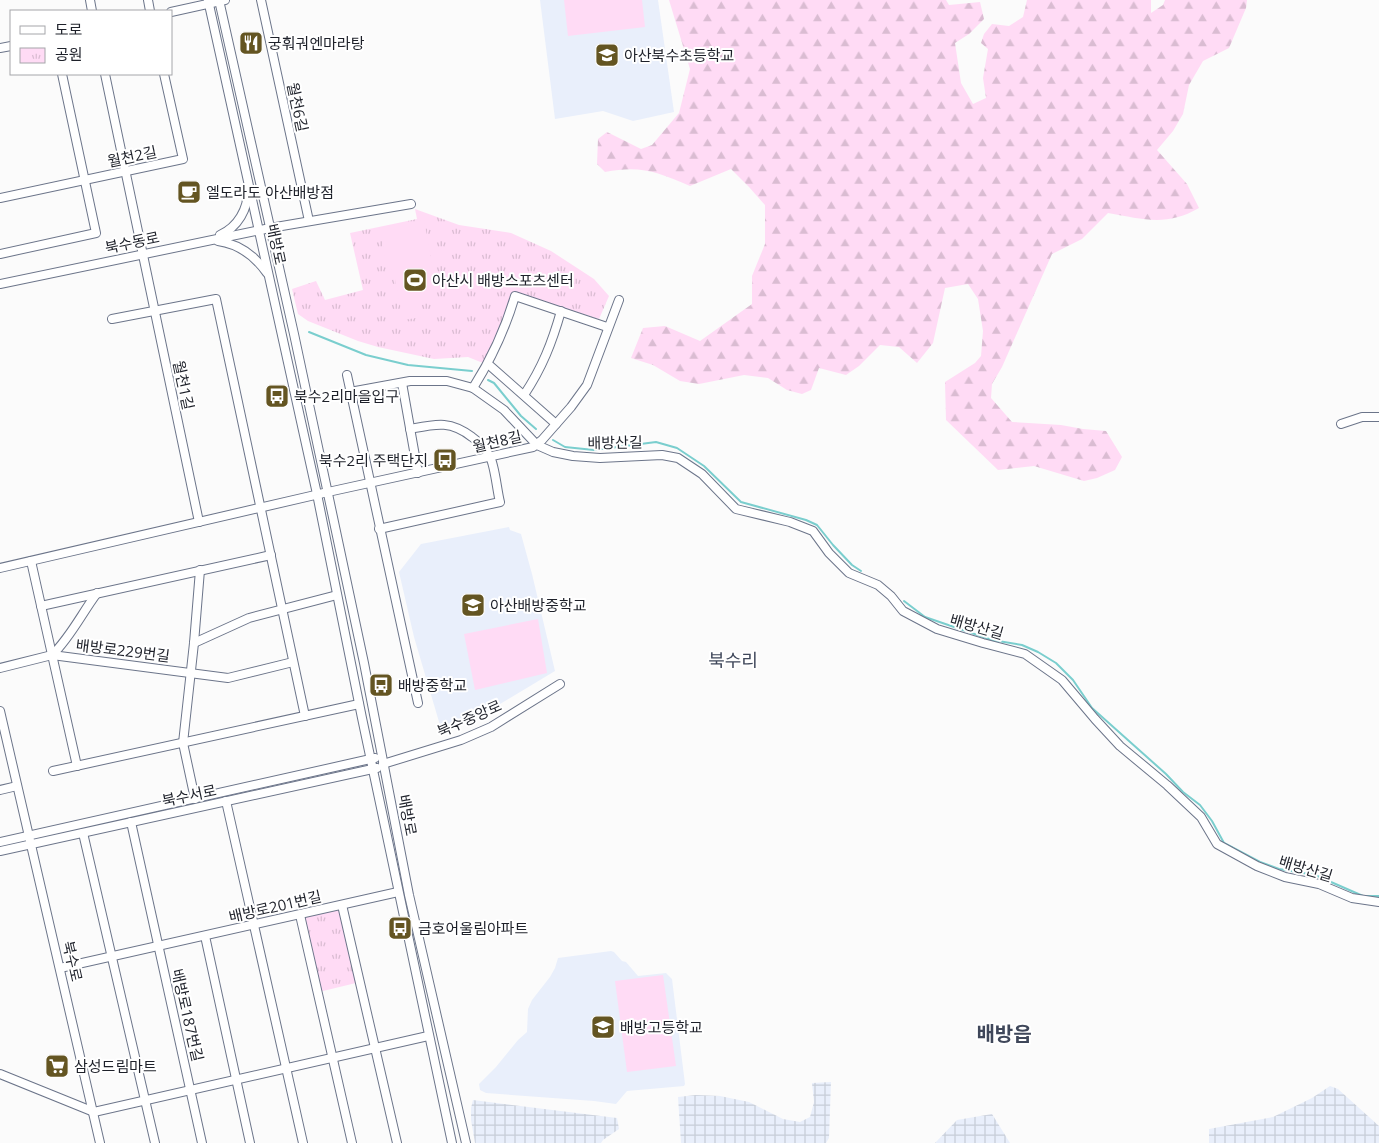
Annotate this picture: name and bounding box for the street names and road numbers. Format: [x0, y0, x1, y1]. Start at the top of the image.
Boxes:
street label: 월천6길 [283, 80, 313, 134]
street label: 월천2길 [105, 141, 159, 171]
street label: 배방로 [263, 222, 291, 266]
street label: 북수동로 [103, 226, 161, 258]
street label: 월천1길 [169, 358, 199, 412]
street label: 월천8길 [470, 426, 524, 456]
street label: 배방산길 [587, 432, 643, 452]
street label: 배방산길 [948, 609, 1006, 643]
street label: 배방로229번길 [75, 634, 171, 666]
street label: 북수중앙로 [433, 695, 505, 741]
street label: 북수서로 [160, 779, 218, 811]
street label: 배방로 [394, 793, 422, 837]
street label: 배방산길 [1277, 850, 1335, 886]
street label: 배방로201번길 [227, 886, 323, 926]
street label: 북수로 [59, 939, 87, 983]
street label: 배방로187번길 [168, 967, 208, 1063]

